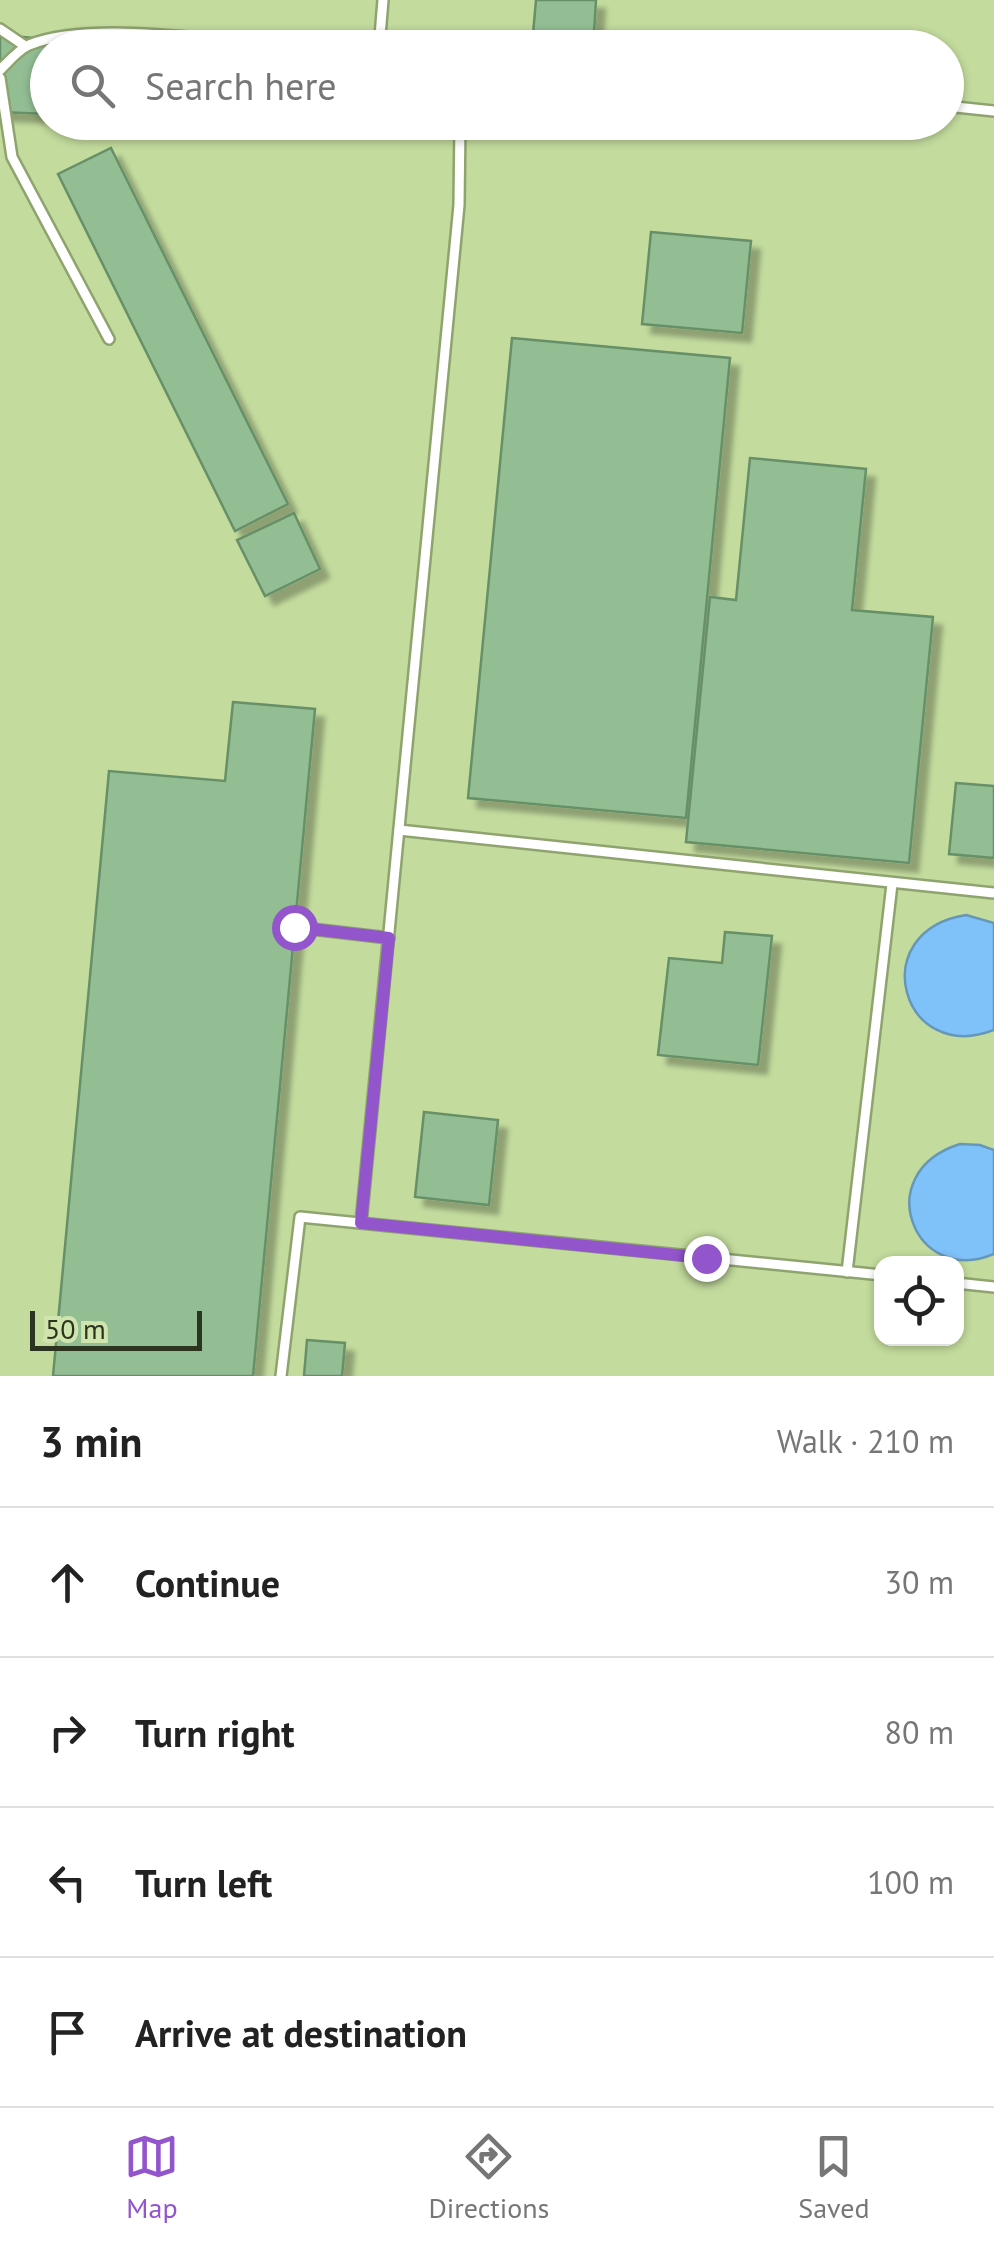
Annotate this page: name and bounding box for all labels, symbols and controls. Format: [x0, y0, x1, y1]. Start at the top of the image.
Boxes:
search box [30, 30, 964, 140]
icon: search [65, 58, 120, 113]
text: Search here [145, 61, 337, 110]
route start [272, 905, 318, 951]
route end [684, 1236, 730, 1282]
map controls [874, 1256, 964, 1346]
button: locate [874, 1256, 964, 1346]
scale bar [30, 1306, 202, 1350]
text: 50 m [45, 1310, 106, 1347]
text: 3 min [40, 1414, 142, 1469]
text: Walk · 210 m [777, 1420, 954, 1462]
icon: ahead [40, 1555, 95, 1610]
text: Continue [135, 1558, 280, 1607]
text: 30 m [885, 1561, 954, 1603]
icon: right [40, 1705, 95, 1760]
text: Turn right [135, 1708, 295, 1757]
text: 80 m [885, 1711, 954, 1753]
icon: left [40, 1855, 95, 1910]
text: Turn left [135, 1858, 272, 1907]
text: 100 m [867, 1861, 954, 1903]
icon: arrive [40, 2005, 95, 2060]
text: Arrive at destination [135, 2008, 467, 2057]
tab: Map [124, 2129, 179, 2226]
tab: Directions [428, 2129, 549, 2226]
tab: Saved [798, 2129, 870, 2226]

